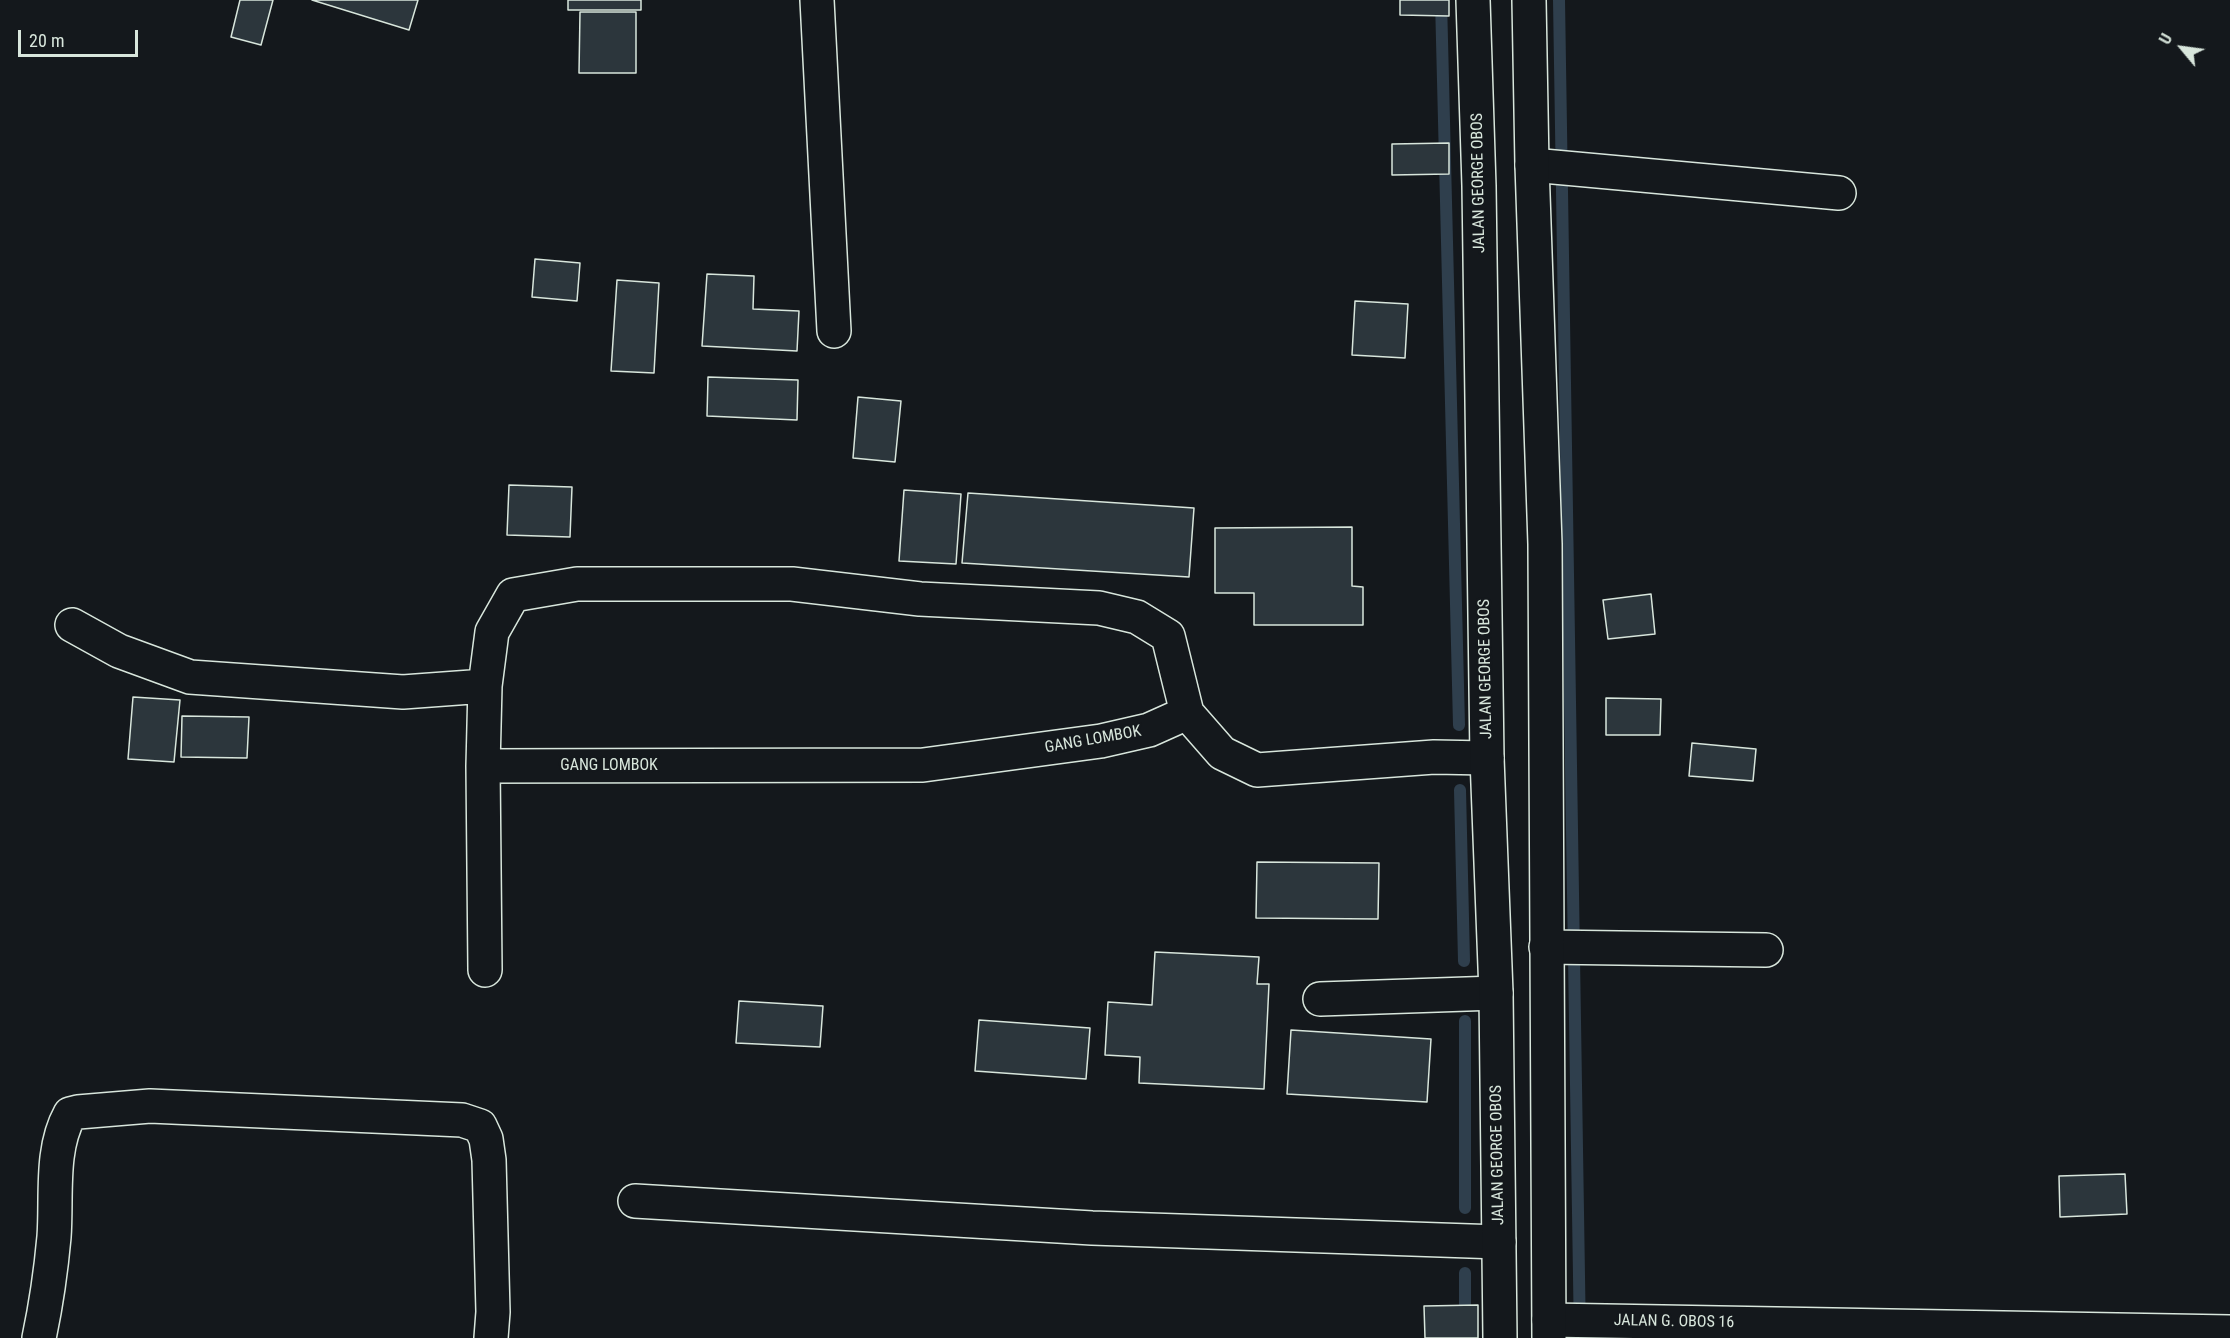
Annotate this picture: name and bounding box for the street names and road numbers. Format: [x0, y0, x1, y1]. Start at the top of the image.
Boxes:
street label: JALAN GEORGE OBOS [1468, 113, 1490, 253]
street label: JALAN GEORGE OBOS [1475, 599, 1497, 739]
street label: GANG LOMBOK [1043, 722, 1143, 758]
street label: GANG LOMBOK [560, 756, 658, 776]
street label: JALAN GEORGE OBOS [1487, 1085, 1509, 1225]
street label: JALAN G. OBOS 16 [1614, 1311, 1734, 1333]

